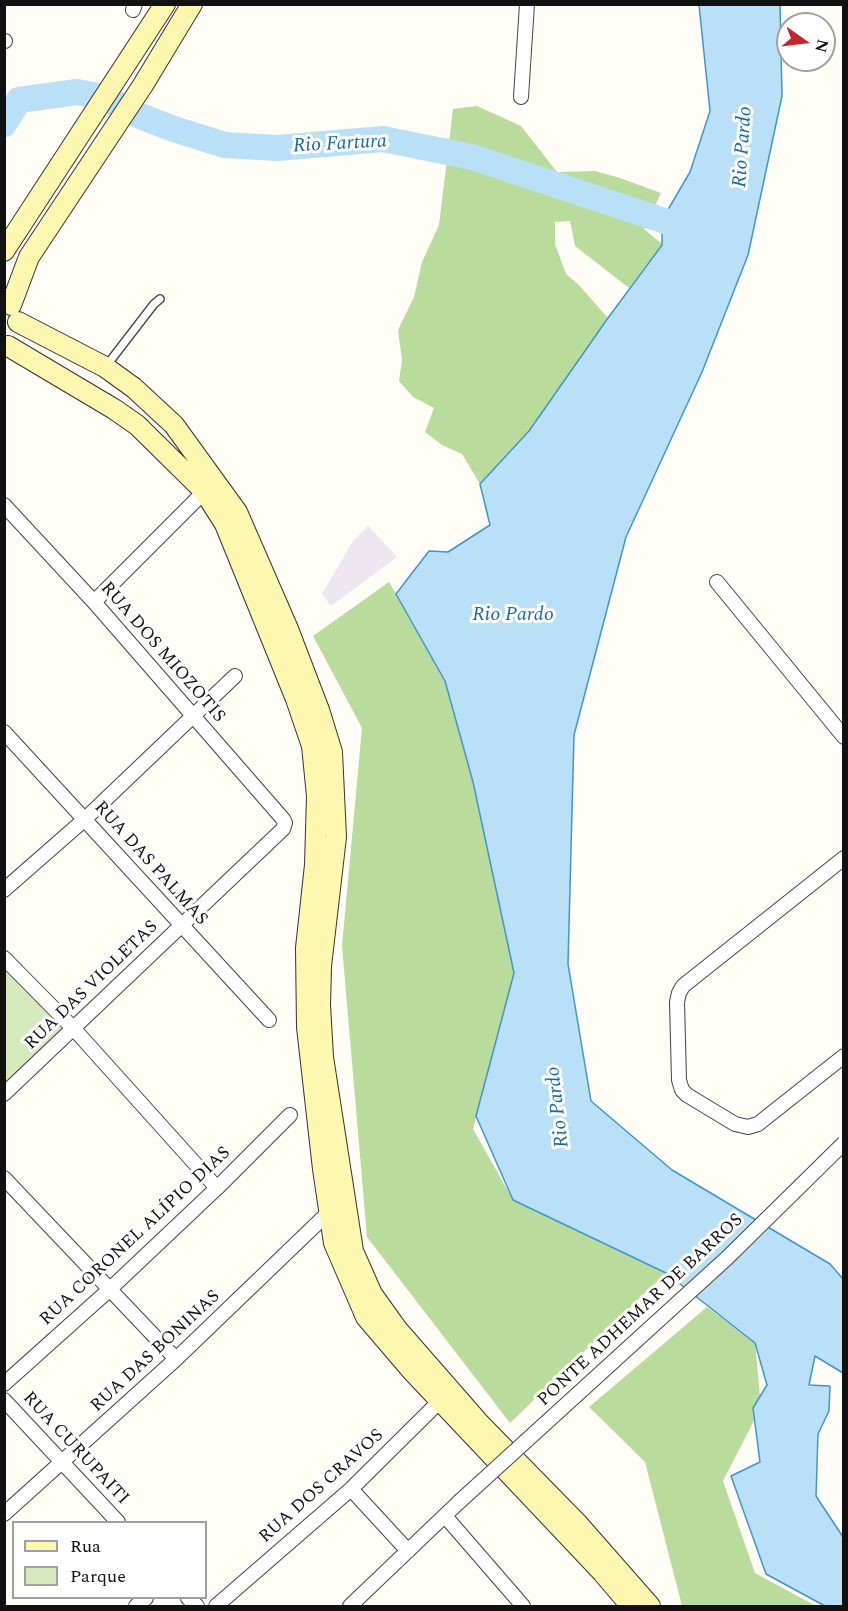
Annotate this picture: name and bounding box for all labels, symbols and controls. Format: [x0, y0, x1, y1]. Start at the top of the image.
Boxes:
north arrow [776, 12, 836, 72]
text: N [808, 37, 835, 55]
water label: Rio Pardo [729, 105, 759, 189]
water label: Rio Fartura [292, 131, 388, 159]
street label: RUA DOS MIOZOTIS [95, 578, 229, 728]
water label: Rio Pardo [472, 604, 554, 628]
street label: RUA DAS PALMAS [89, 797, 211, 931]
street label: RUA DAS VIOLETAS [21, 917, 163, 1055]
water label: Rio Pardo [542, 1065, 576, 1149]
street label: RUA CORONEL ALÍPIO DIAS [36, 1143, 236, 1331]
street label: PONTE ADHEMAR DE BARROS [534, 1210, 748, 1412]
street label: RUA DAS BONINAS [87, 1287, 225, 1417]
street label: RUA CURUPAITI [17, 1388, 133, 1510]
street label: RUA DOS CRAVOS [255, 1425, 389, 1549]
legend [12, 1521, 207, 1599]
text: Rua [70, 1533, 101, 1560]
text: Parque [70, 1563, 126, 1590]

